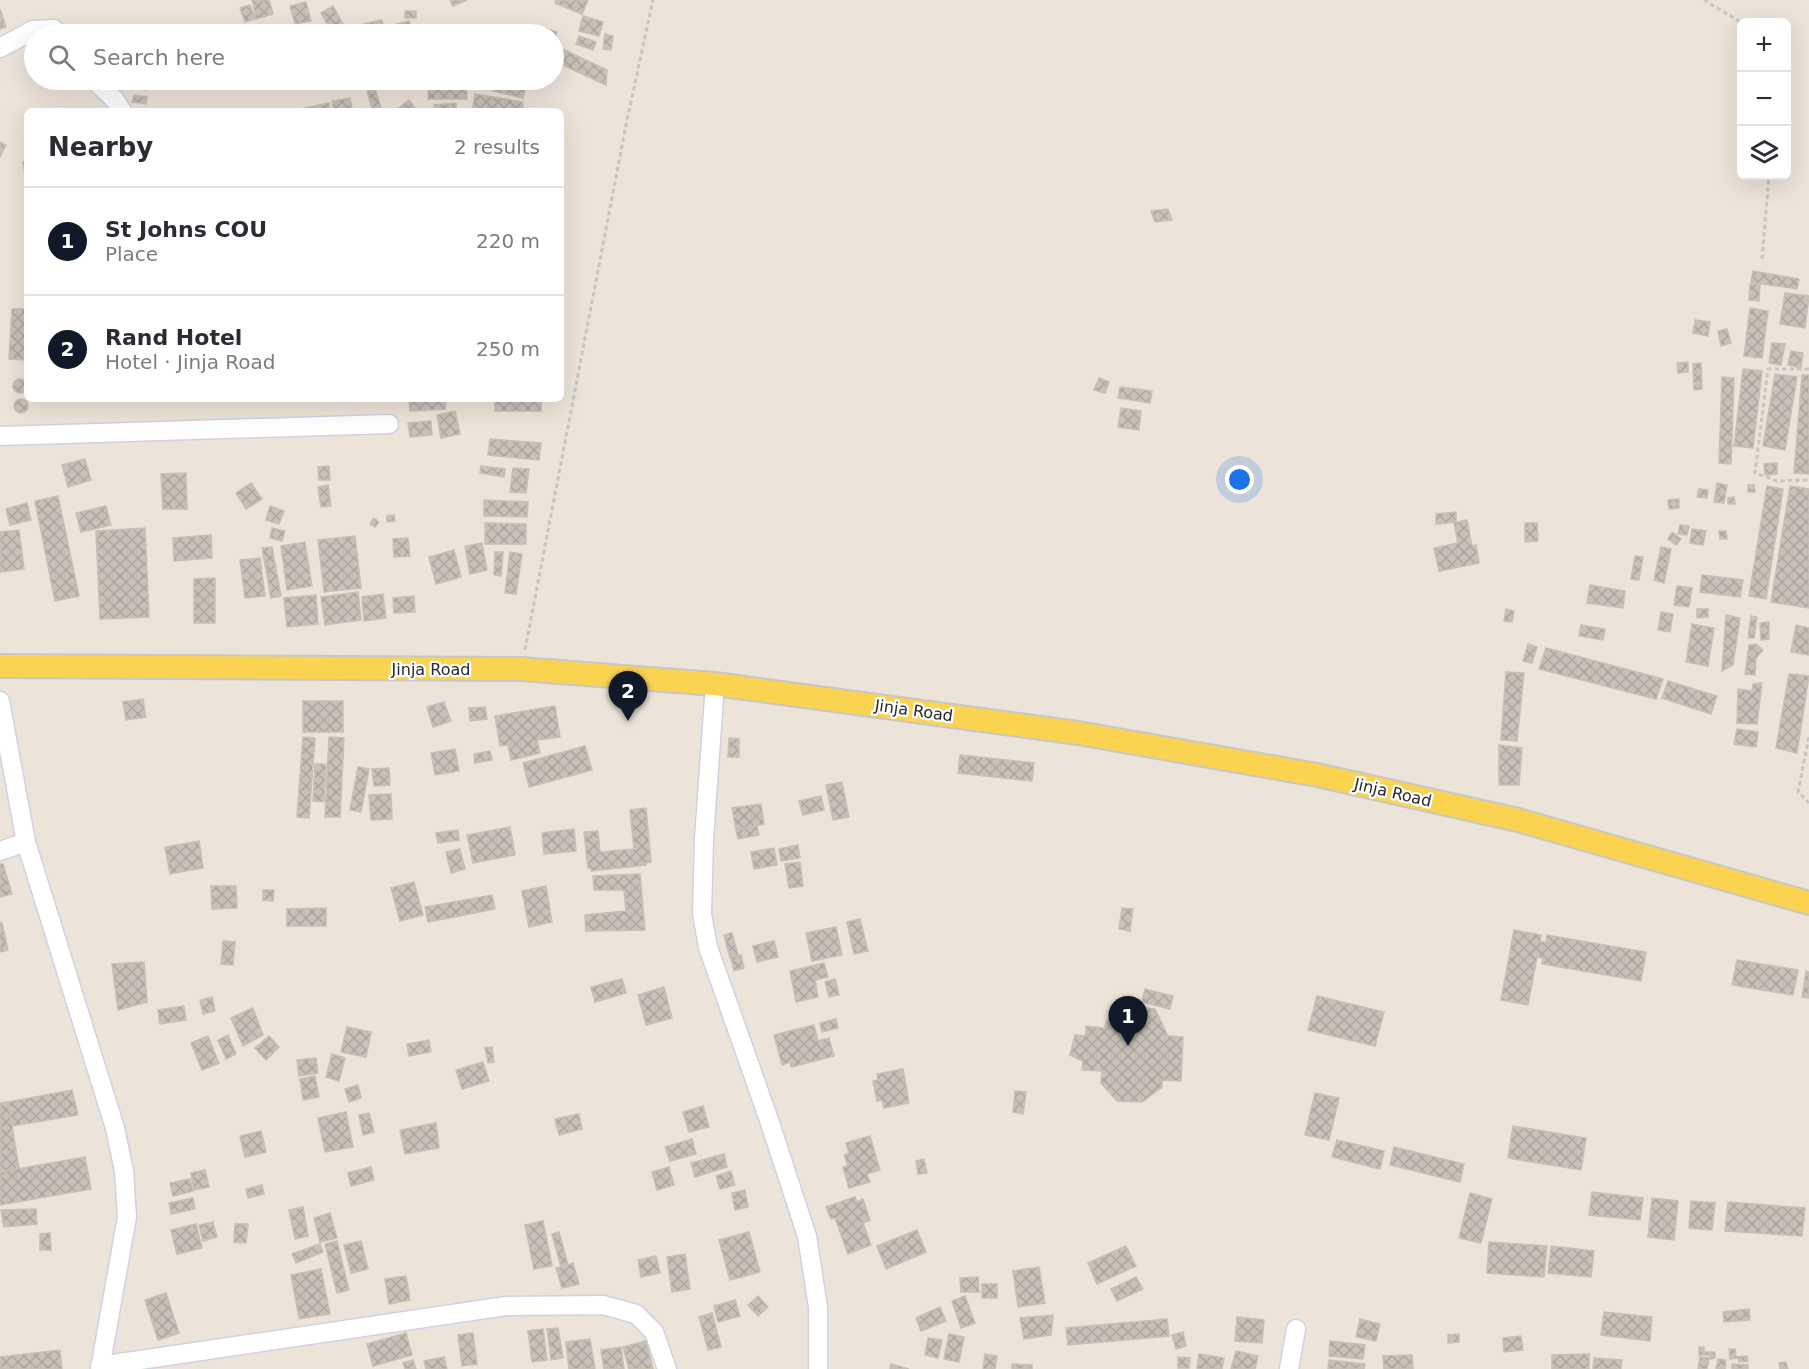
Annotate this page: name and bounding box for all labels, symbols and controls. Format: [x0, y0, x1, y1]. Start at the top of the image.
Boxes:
map controls [1737, 18, 1791, 180]
button: + [1737, 18, 1791, 72]
search box [24, 24, 564, 90]
icon: search [45, 41, 78, 74]
text: Search here [93, 45, 225, 70]
button: − [1737, 72, 1791, 126]
button: layers [1737, 126, 1791, 180]
text: Nearby [48, 132, 153, 162]
text: 2 results [454, 135, 540, 159]
text: St Johns COU [105, 217, 267, 242]
text: 1 [61, 229, 74, 253]
text: 220 m [476, 229, 540, 253]
text: Place [105, 242, 158, 266]
text: Rand Hotel [105, 325, 242, 350]
text: 2 [61, 337, 74, 361]
text: 250 m [476, 337, 540, 361]
text: Hotel · Jinja Road [105, 350, 276, 374]
your location [1225, 465, 1254, 494]
street label: Jinja Road [391, 660, 470, 679]
pin: 2 [608, 672, 648, 721]
street label: Jinja Road [873, 695, 954, 725]
street label: Jinja Road [1351, 774, 1433, 811]
pin: 1 [1108, 996, 1148, 1046]

